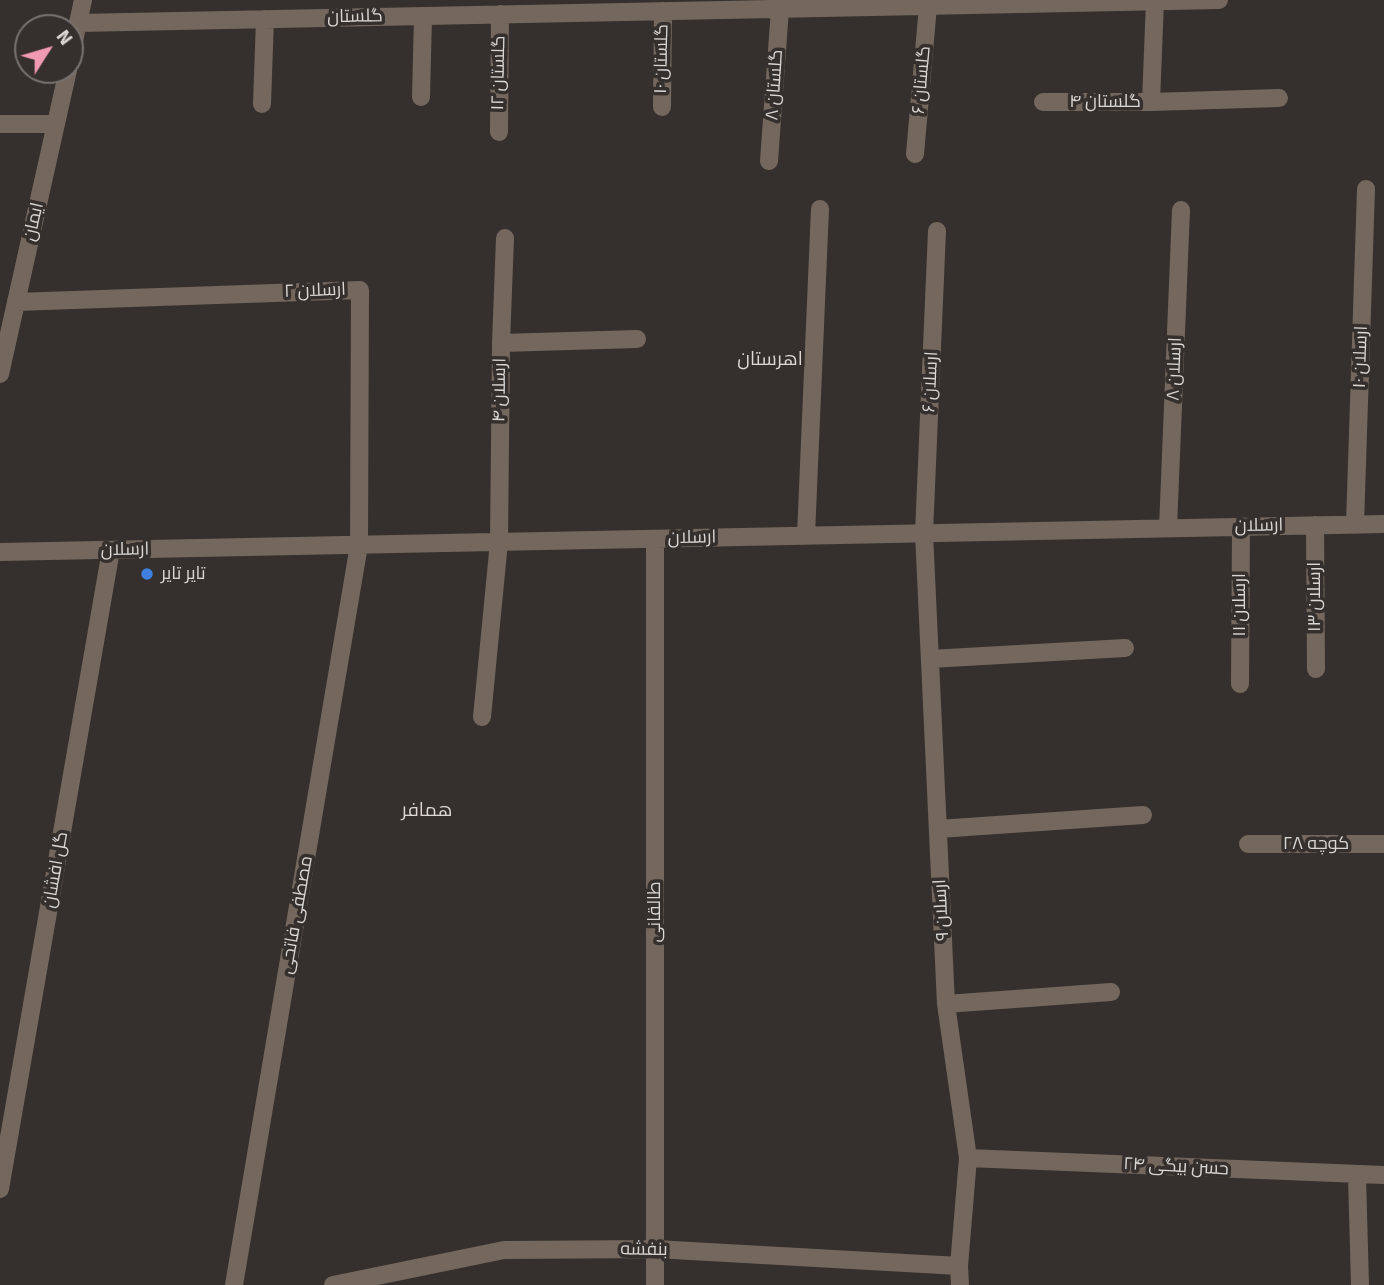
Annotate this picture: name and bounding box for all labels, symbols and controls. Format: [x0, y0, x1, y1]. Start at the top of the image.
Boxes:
street label: گلستان [327, 6, 383, 28]
north arrow [14, 14, 84, 84]
street label: گلستان ۱۰ [651, 24, 673, 94]
text: N [51, 25, 78, 50]
street label: گلستان ۱۲ [488, 35, 510, 111]
street label: گلستان ۶ [908, 45, 936, 115]
street label: گلستان ۸ [762, 49, 788, 121]
street label: گلستان ۴ [1069, 91, 1141, 113]
street label: ایمان [19, 201, 49, 243]
street label: ارسلان ۲ [284, 279, 346, 303]
street label: ارسلان ۱۰ [1349, 325, 1373, 389]
street label: ارسلان ۸ [1163, 337, 1187, 401]
district label: اهرستان [737, 349, 803, 371]
street label: ارسلان ۶ [919, 351, 943, 413]
street label: ارسلان ۴ [489, 358, 511, 422]
street label: ارسلان [1235, 515, 1283, 537]
street label: ارسلان [668, 527, 716, 549]
street label: ارسلان [101, 539, 149, 561]
street label: ارسلان ۱۳ [1304, 562, 1326, 632]
place label: تایر تایر [161, 563, 206, 585]
marker: تایر تایر [139, 566, 155, 582]
street label: ارسلان ۱۱ [1229, 573, 1251, 637]
district label: همافر [402, 800, 452, 822]
street label: گل افشان [39, 830, 73, 910]
street label: کوچه ۲۸ [1283, 833, 1349, 855]
street label: مصطفی فاتحی [276, 854, 318, 976]
street label: ارسلان ۹ [930, 879, 954, 941]
street label: طالقانی [644, 881, 666, 943]
street label: حسن بیگی ۲۴ [1123, 1153, 1229, 1181]
street label: بنفشه [620, 1239, 668, 1261]

